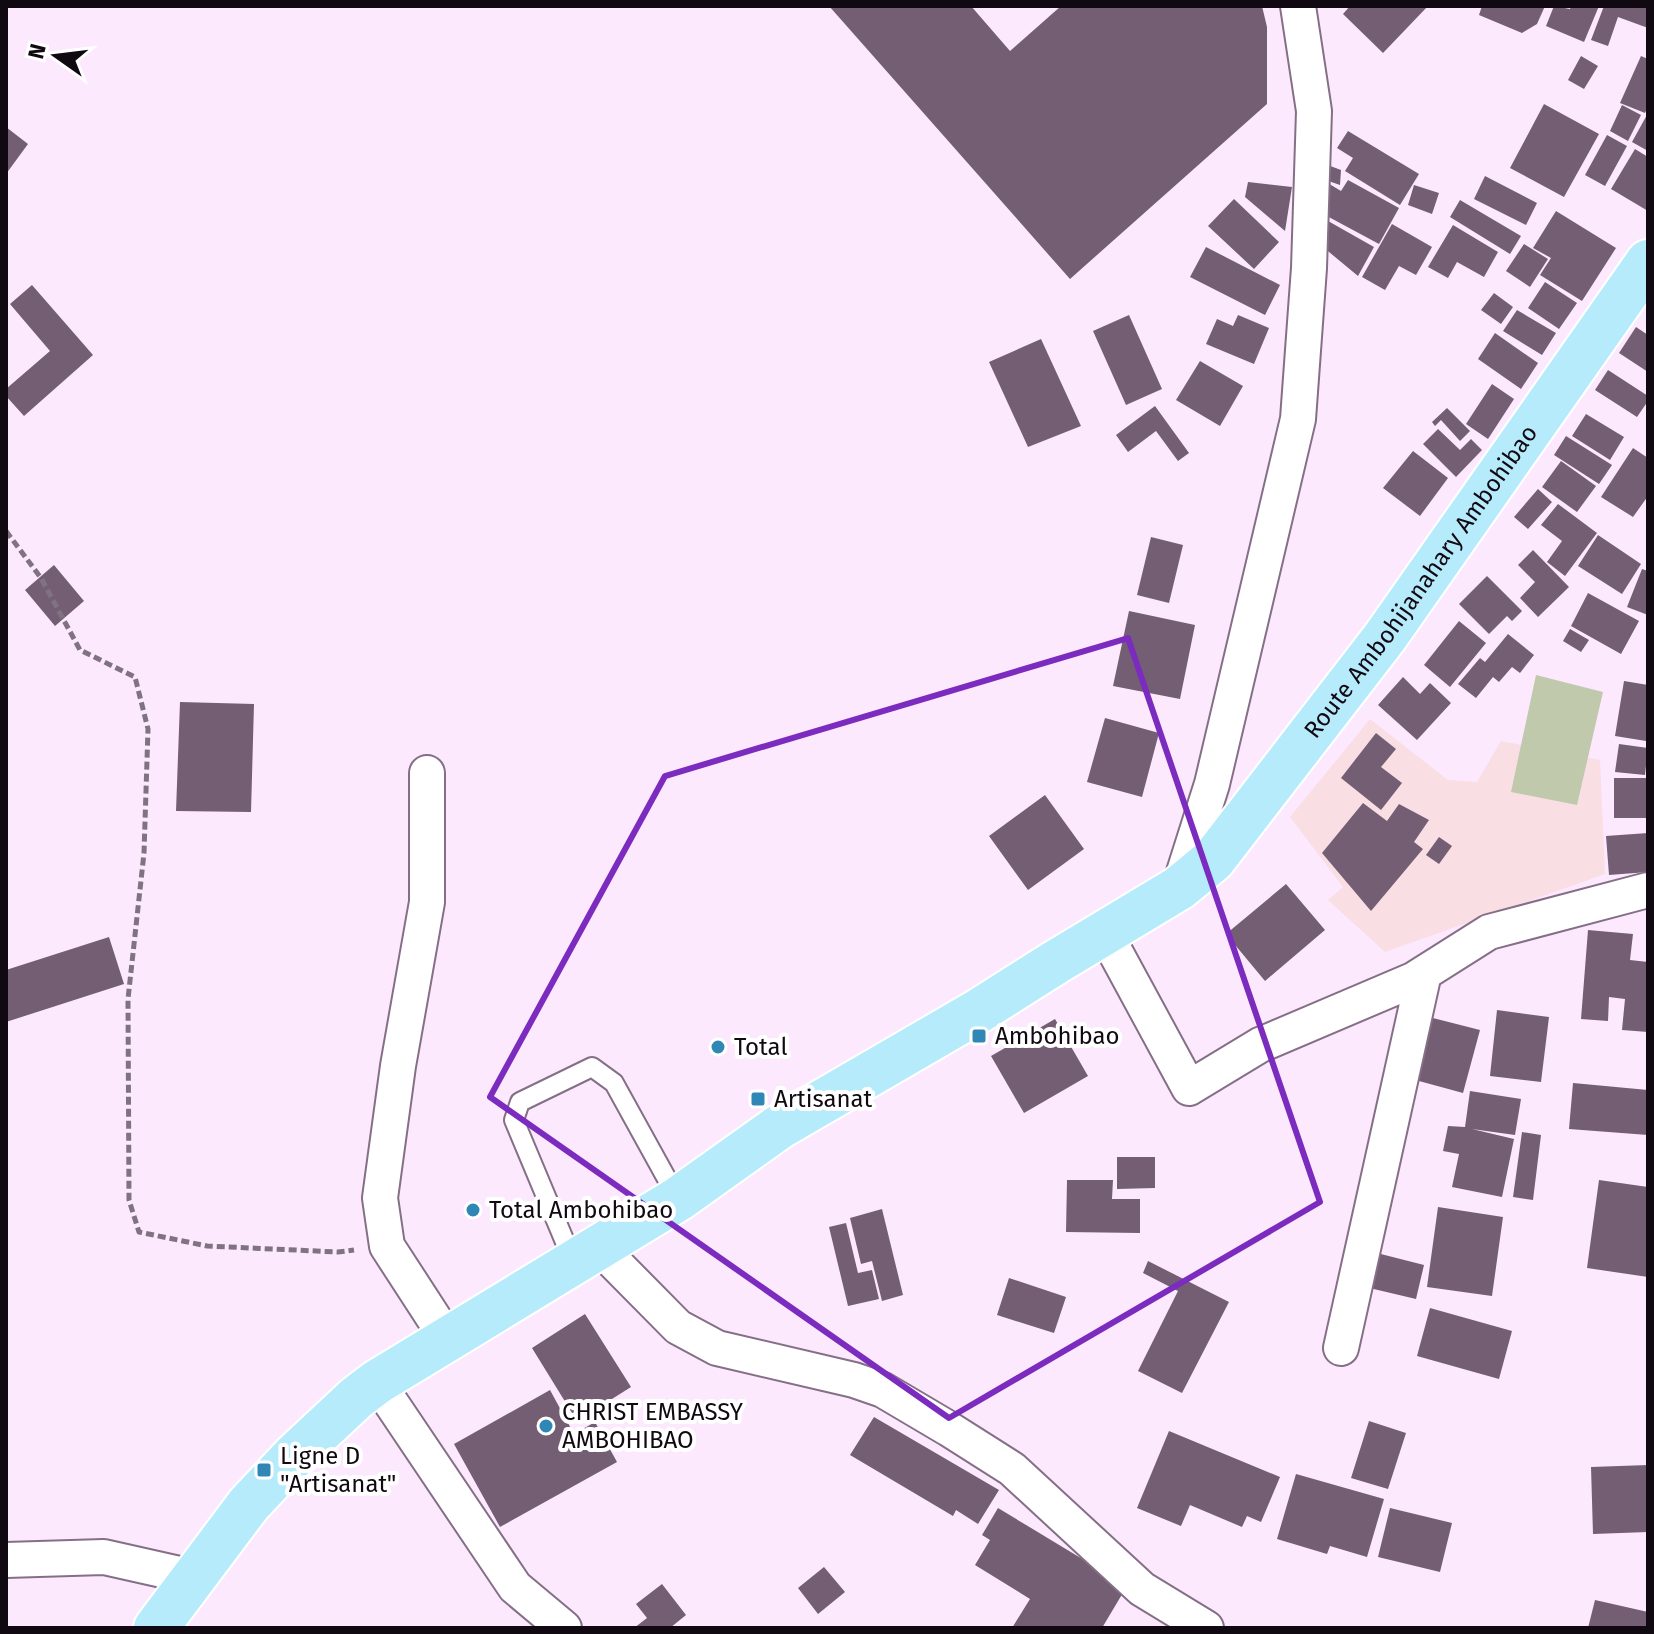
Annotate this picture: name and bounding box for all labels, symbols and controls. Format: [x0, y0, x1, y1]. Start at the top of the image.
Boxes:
north arrow [16, 16, 96, 96]
text: N [22, 41, 52, 62]
street label: Route Ambohijanahary Ambohibao [1298, 420, 1543, 744]
place label: Ambohibao [995, 1022, 1120, 1050]
marker: Ambohibao [970, 1027, 988, 1045]
place label: Total [734, 1033, 787, 1061]
marker: Total [709, 1038, 727, 1056]
place label: Artisanat [774, 1085, 873, 1113]
marker: Artisanat [749, 1090, 767, 1108]
place label: Total Ambohibao [489, 1196, 673, 1224]
marker: Total Ambohibao [464, 1201, 482, 1219]
place label: CHRIST EMBASSY AMBOHIBAO [562, 1398, 744, 1454]
marker: CHRIST EMBASSY AMBOHIBAO [537, 1417, 555, 1435]
place label: Ligne D "Artisanat" [280, 1442, 396, 1498]
marker: Ligne D "Artisanat" [255, 1461, 273, 1479]

